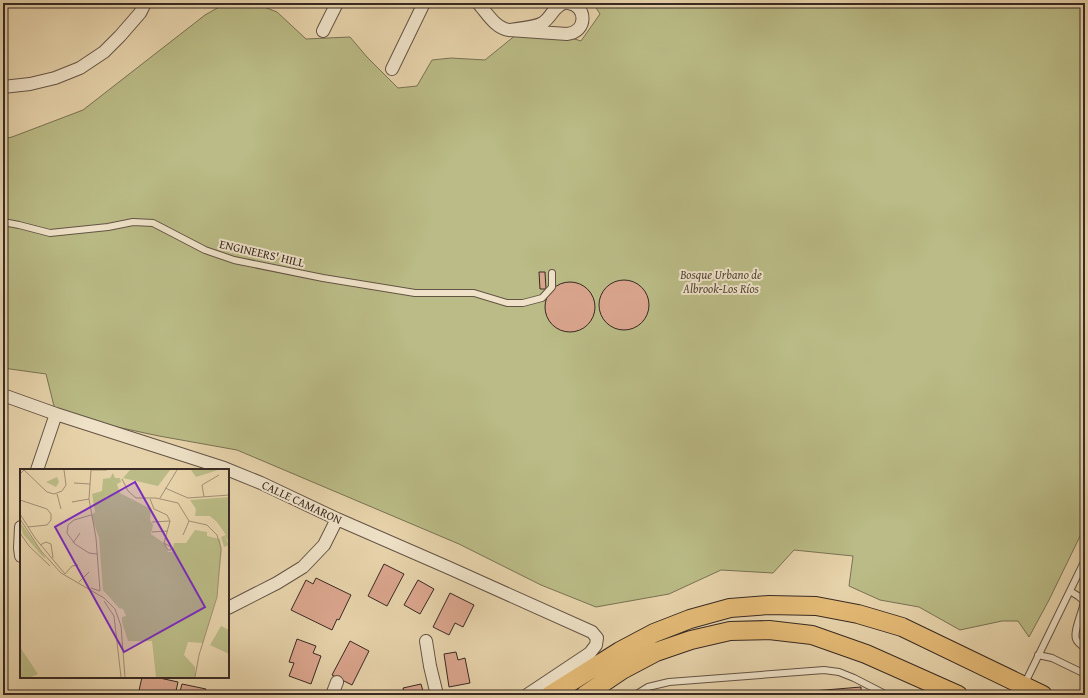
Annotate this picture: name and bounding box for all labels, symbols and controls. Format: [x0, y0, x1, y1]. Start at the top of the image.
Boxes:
street label: ENGINEERS' HILL [218, 235, 306, 271]
park label: Bosque Urbano de Albrook-Los Ríos [679, 266, 762, 297]
inset map [20, 469, 229, 678]
street label: CALLE CAMARON [259, 476, 345, 528]

